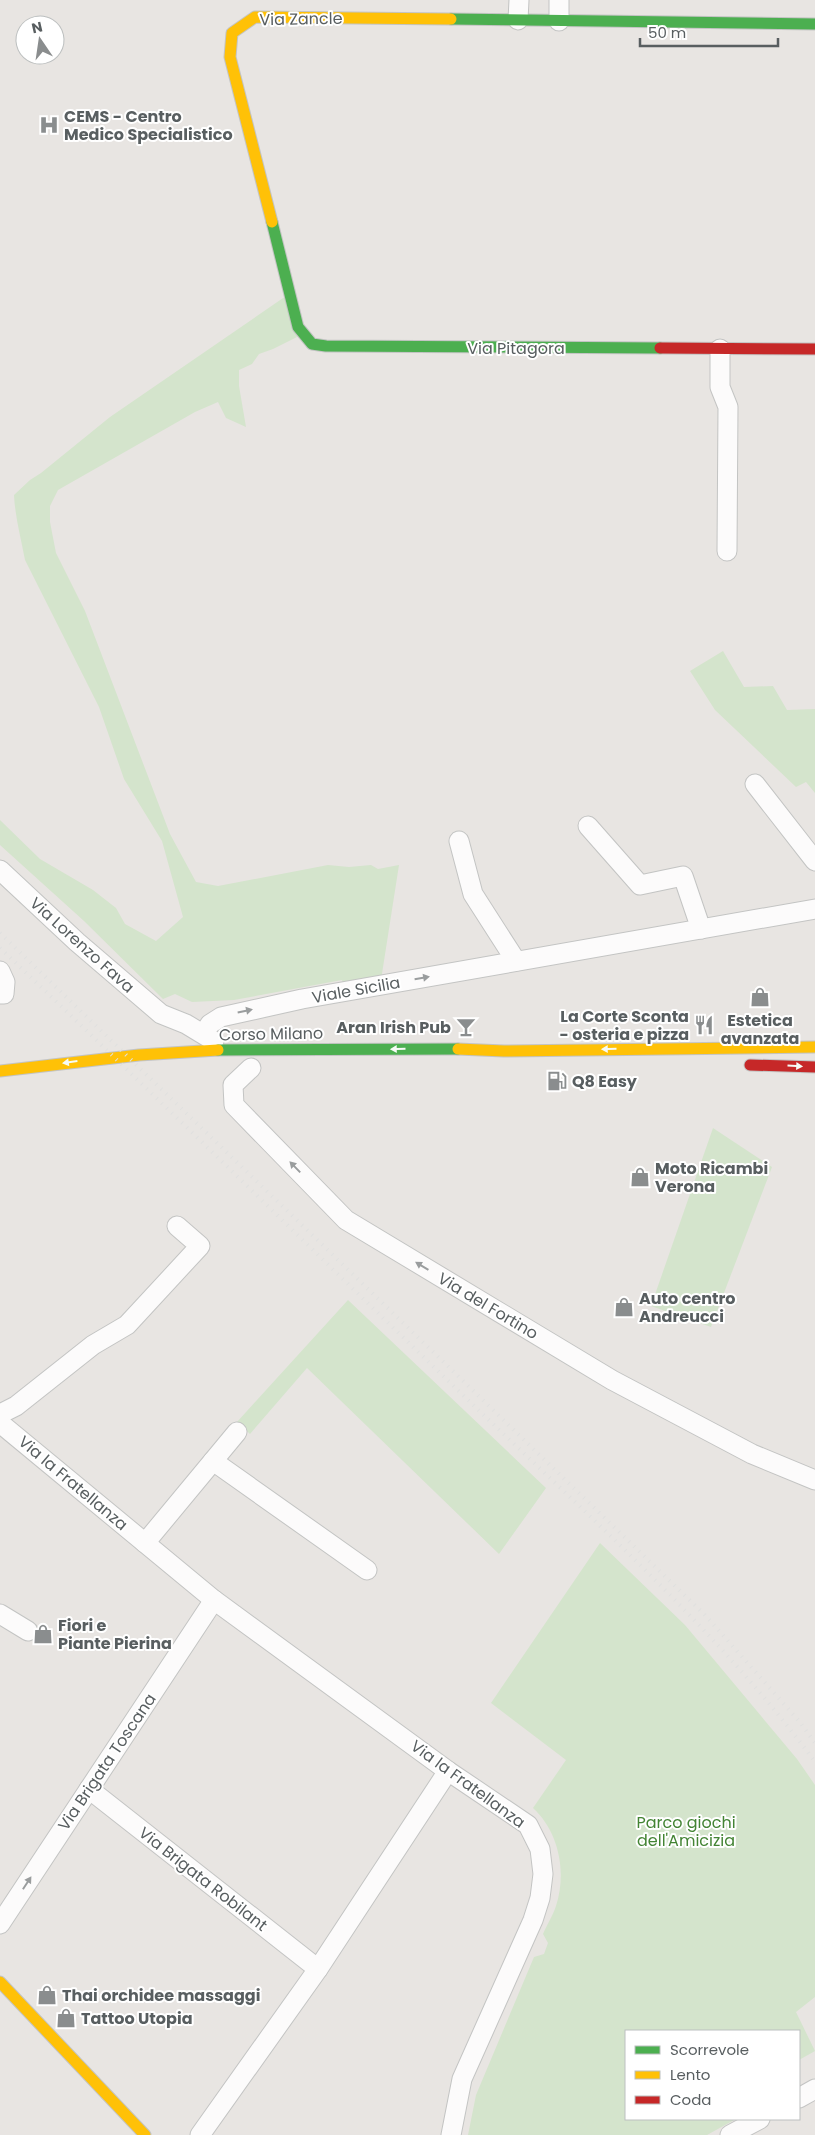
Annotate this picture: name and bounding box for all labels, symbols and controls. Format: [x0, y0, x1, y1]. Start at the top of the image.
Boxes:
street label: Via Zancle [259, 7, 343, 31]
north arrow [15, 15, 65, 65]
scale bar [640, 15, 778, 47]
text: N [30, 16, 44, 38]
text: 50 m [648, 22, 686, 43]
place label: CEMS - Centro Medico Specialistico [64, 105, 233, 146]
hospital icon: CEMS - Centro Medico Specialistico [38, 114, 60, 136]
street label: Via Pitagora [467, 337, 565, 360]
street label: Via Lorenzo Fava [25, 892, 139, 998]
street label: Viale Sicilia [310, 971, 402, 1009]
one-way arrow [414, 974, 429, 982]
shop icon: Estetica avanzata [749, 986, 771, 1008]
place label: La Corte Sconta - osteria e pizza [559, 1005, 689, 1046]
one-way arrow [237, 1007, 253, 1015]
place label: Estetica avanzata [721, 1009, 799, 1050]
restaurant icon: La Corte Sconta - osteria e pizza [693, 1014, 715, 1036]
place label: Aran Irish Pub [336, 1016, 451, 1039]
bar icon: Aran Irish Pub [455, 1016, 477, 1038]
street label: Corso Milano [219, 1022, 323, 1046]
one-way arrow [390, 1045, 406, 1053]
one-way arrow [601, 1046, 617, 1054]
one-way arrow [61, 1058, 77, 1066]
one-way arrow [787, 1063, 803, 1071]
fuel station icon: Q8 Easy [546, 1070, 568, 1092]
place label: Q8 Easy [572, 1070, 638, 1093]
place label: Moto Ricambi Verona [655, 1157, 768, 1198]
one-way arrow [289, 1161, 301, 1173]
shop icon: Moto Ricambi Verona [629, 1166, 651, 1188]
one-way arrow [415, 1261, 428, 1271]
street label: Via del Fortino [434, 1267, 542, 1345]
place label: Auto centro Andreucci [639, 1287, 736, 1328]
shop icon: Auto centro Andreucci [613, 1296, 635, 1318]
street label: Via la Fratellanza [13, 1430, 133, 1536]
place label: Fiori e Piante Pierina [58, 1614, 172, 1655]
shop icon: Fiori e Piante Pierina [32, 1623, 54, 1645]
street label: Via Brigata Toscana [52, 1689, 162, 1835]
street label: Via la Fratellanza [406, 1735, 530, 1833]
park label: Parco giochi dell'Amicizia [636, 1811, 736, 1852]
street label: Via Brigata Robilant [134, 1821, 272, 1937]
one-way arrow [22, 1877, 32, 1890]
shop icon: Thai orchidee massaggi [36, 1984, 58, 2006]
place label: Thai orchidee massaggi [62, 1984, 260, 2007]
shop icon: Tattoo Utopia [55, 2007, 77, 2029]
place label: Tattoo Utopia [81, 2007, 193, 2030]
legend [625, 2030, 800, 2120]
text: Scorrevole [670, 2039, 749, 2060]
text: Lento [670, 2064, 710, 2085]
text: Coda [670, 2089, 711, 2110]

